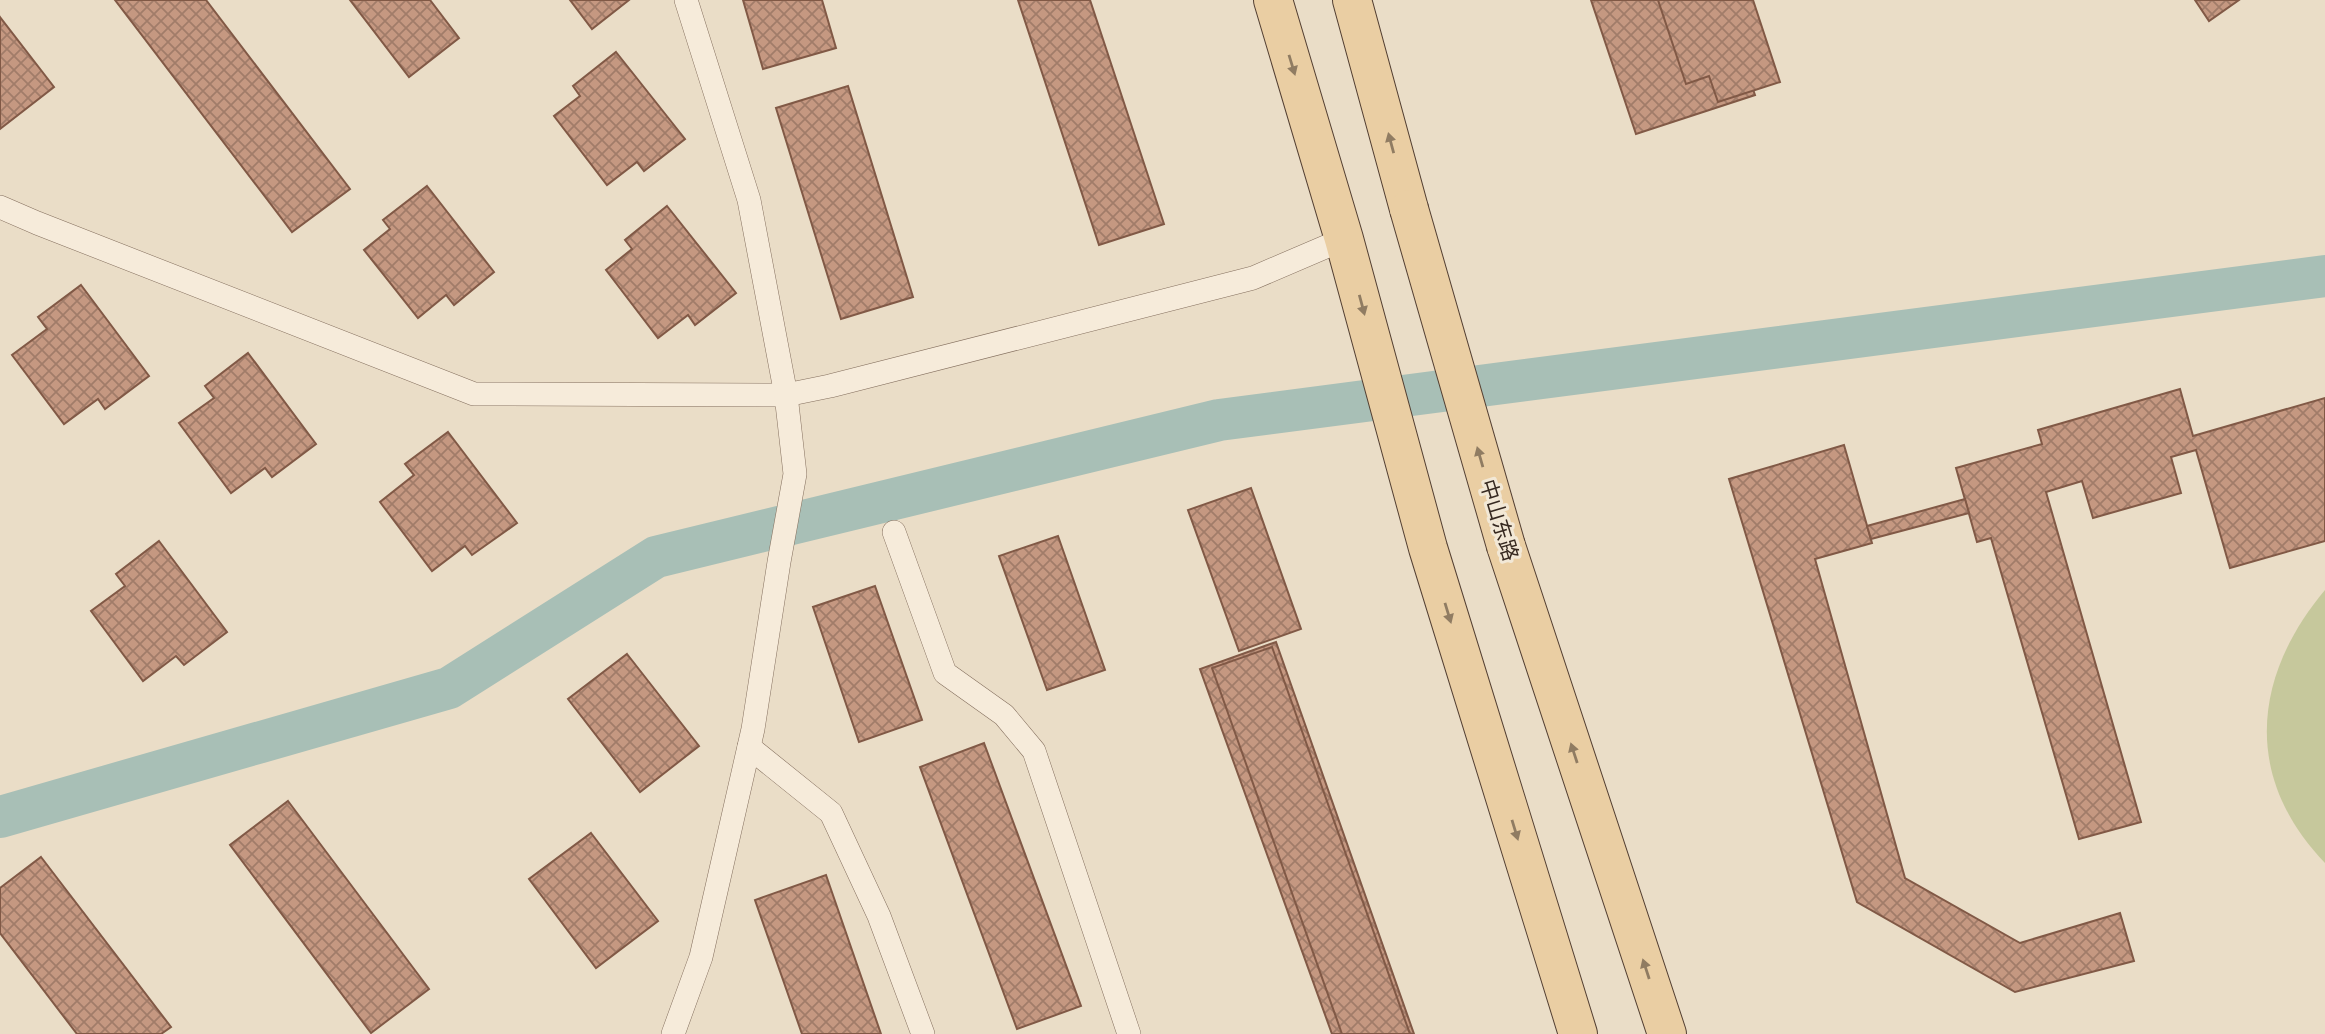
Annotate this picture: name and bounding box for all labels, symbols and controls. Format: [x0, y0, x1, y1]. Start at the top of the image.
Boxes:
one-way arrow [1288, 55, 1298, 76]
one-way arrow [1385, 132, 1396, 154]
one-way arrow [1357, 294, 1368, 316]
one-way arrow [1475, 446, 1485, 467]
street label: 中山东路 [1475, 476, 1524, 564]
one-way arrow [1444, 603, 1454, 624]
one-way arrow [1569, 743, 1579, 764]
one-way arrow [1511, 820, 1521, 841]
one-way arrow [1640, 959, 1651, 980]

